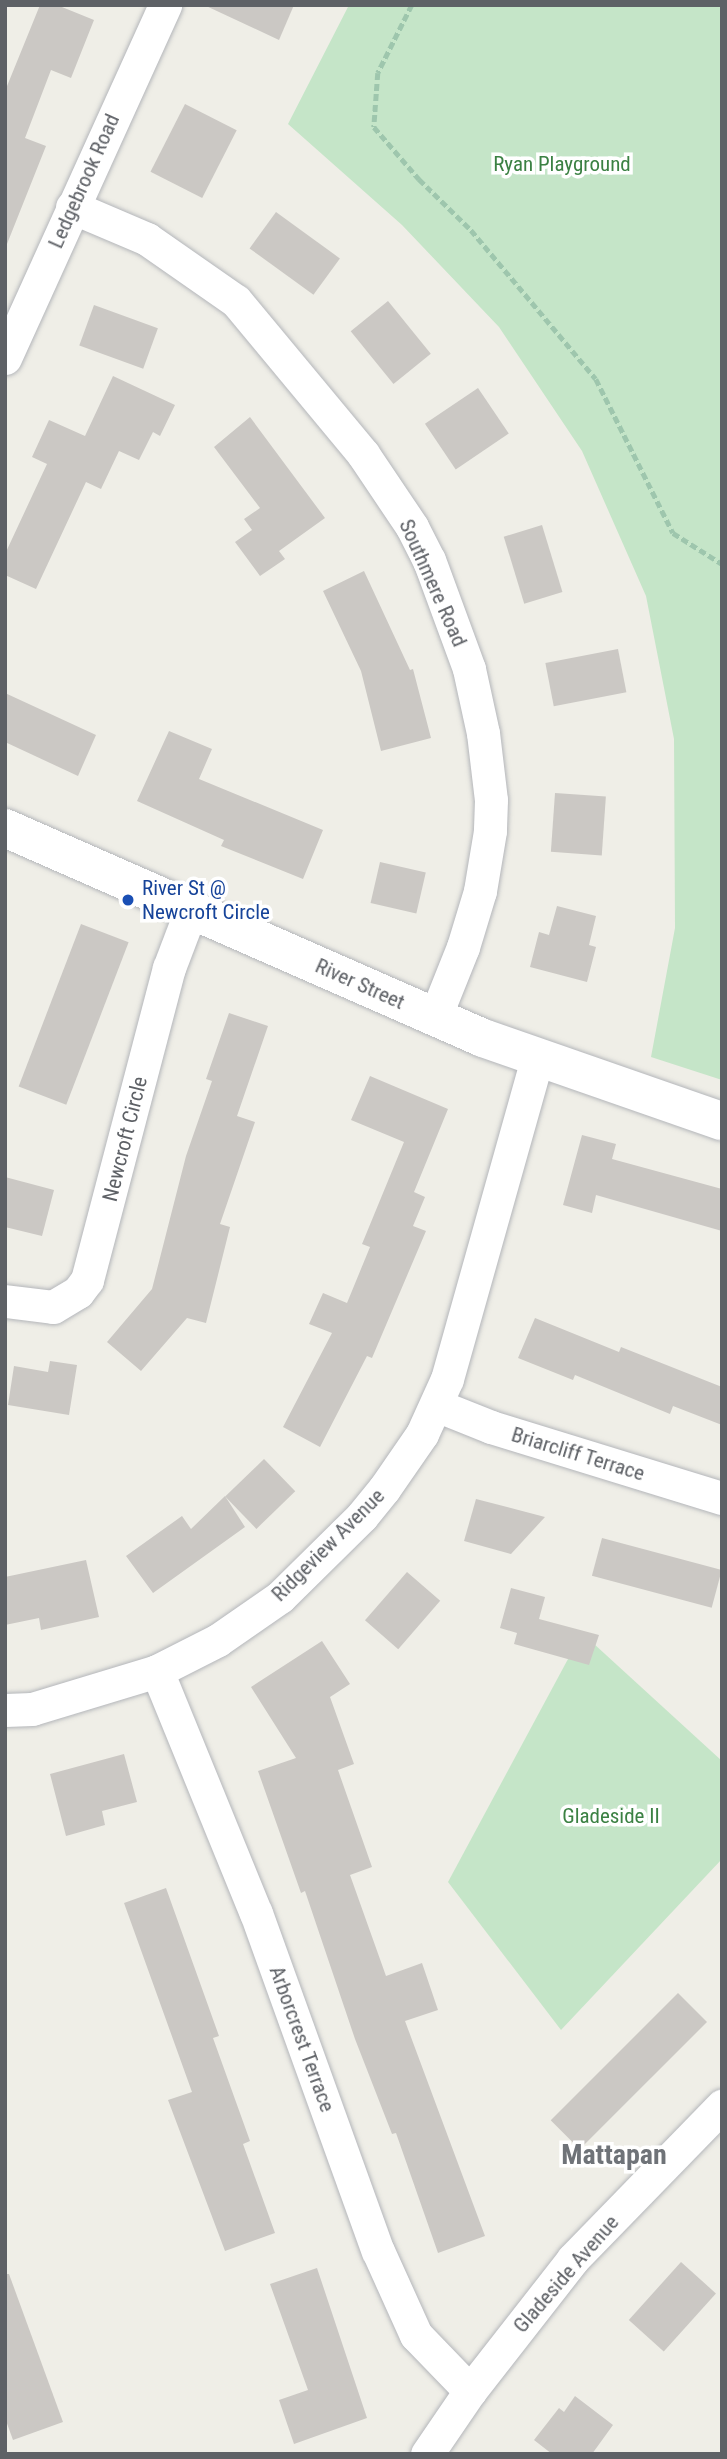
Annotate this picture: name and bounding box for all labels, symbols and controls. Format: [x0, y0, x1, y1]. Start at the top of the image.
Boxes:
street label: Ledgebrook Road [43, 110, 125, 252]
park label: Ryan Playground [493, 151, 631, 177]
street label: Southmere Road [394, 515, 472, 651]
place label: River St @ Newcroft Circle [142, 875, 270, 925]
marker: River St @ Newcroft Circle [120, 892, 136, 908]
street label: River Street [311, 953, 409, 1015]
street label: Newcroft Circle [97, 1074, 153, 1204]
street label: Briarcliff Terrace [508, 1422, 648, 1486]
street label: Ridgeview Avenue [266, 1483, 390, 1607]
park label: Gladeside II [562, 1803, 660, 1829]
street label: Arborcrest Terrace [264, 1962, 340, 2116]
district label: Mattapan [561, 2138, 667, 2172]
street label: Gladeside Avenue [508, 2210, 624, 2338]

